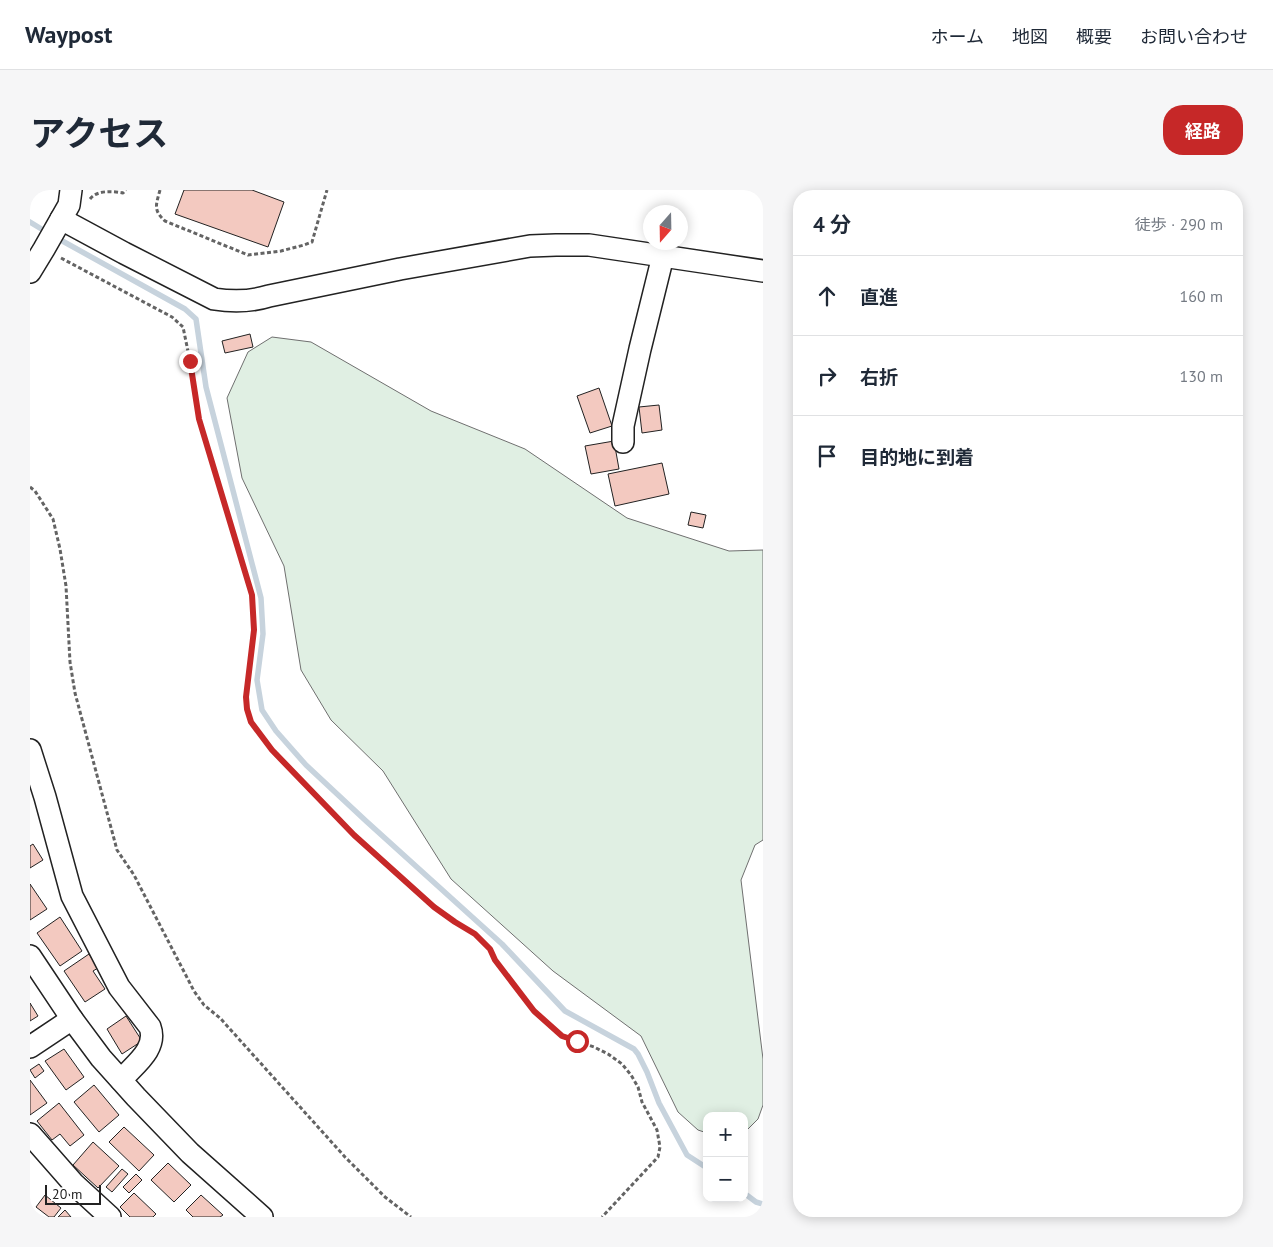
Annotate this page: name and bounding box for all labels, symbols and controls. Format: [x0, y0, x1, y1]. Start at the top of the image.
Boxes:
text: Waypost [25, 19, 112, 50]
text: ホーム [931, 25, 984, 48]
text: 地図 [1012, 25, 1048, 48]
text: 概要 [1076, 25, 1112, 48]
text: お問い合わせ [1140, 25, 1248, 48]
button: 経路 [1163, 105, 1243, 155]
text: アクセス [30, 110, 168, 156]
north arrow [643, 205, 688, 250]
text: 4 分 [813, 211, 851, 238]
text: 徒歩 · 290 m [1135, 214, 1223, 234]
icon: ahead [813, 282, 841, 310]
text: 直進 [860, 285, 898, 309]
text: 160 m [1180, 286, 1223, 306]
route end [179, 350, 202, 373]
icon: right [813, 362, 841, 390]
text: 右折 [860, 365, 898, 389]
text: 130 m [1180, 366, 1223, 386]
icon: arrive [813, 442, 841, 470]
text: 目的地に到着 [860, 445, 974, 469]
route start [566, 1030, 589, 1053]
map controls [703, 1112, 748, 1202]
button: + [703, 1112, 748, 1157]
button: − [703, 1157, 748, 1202]
scale bar [45, 1182, 101, 1205]
text: 20 m [52, 1185, 82, 1203]

